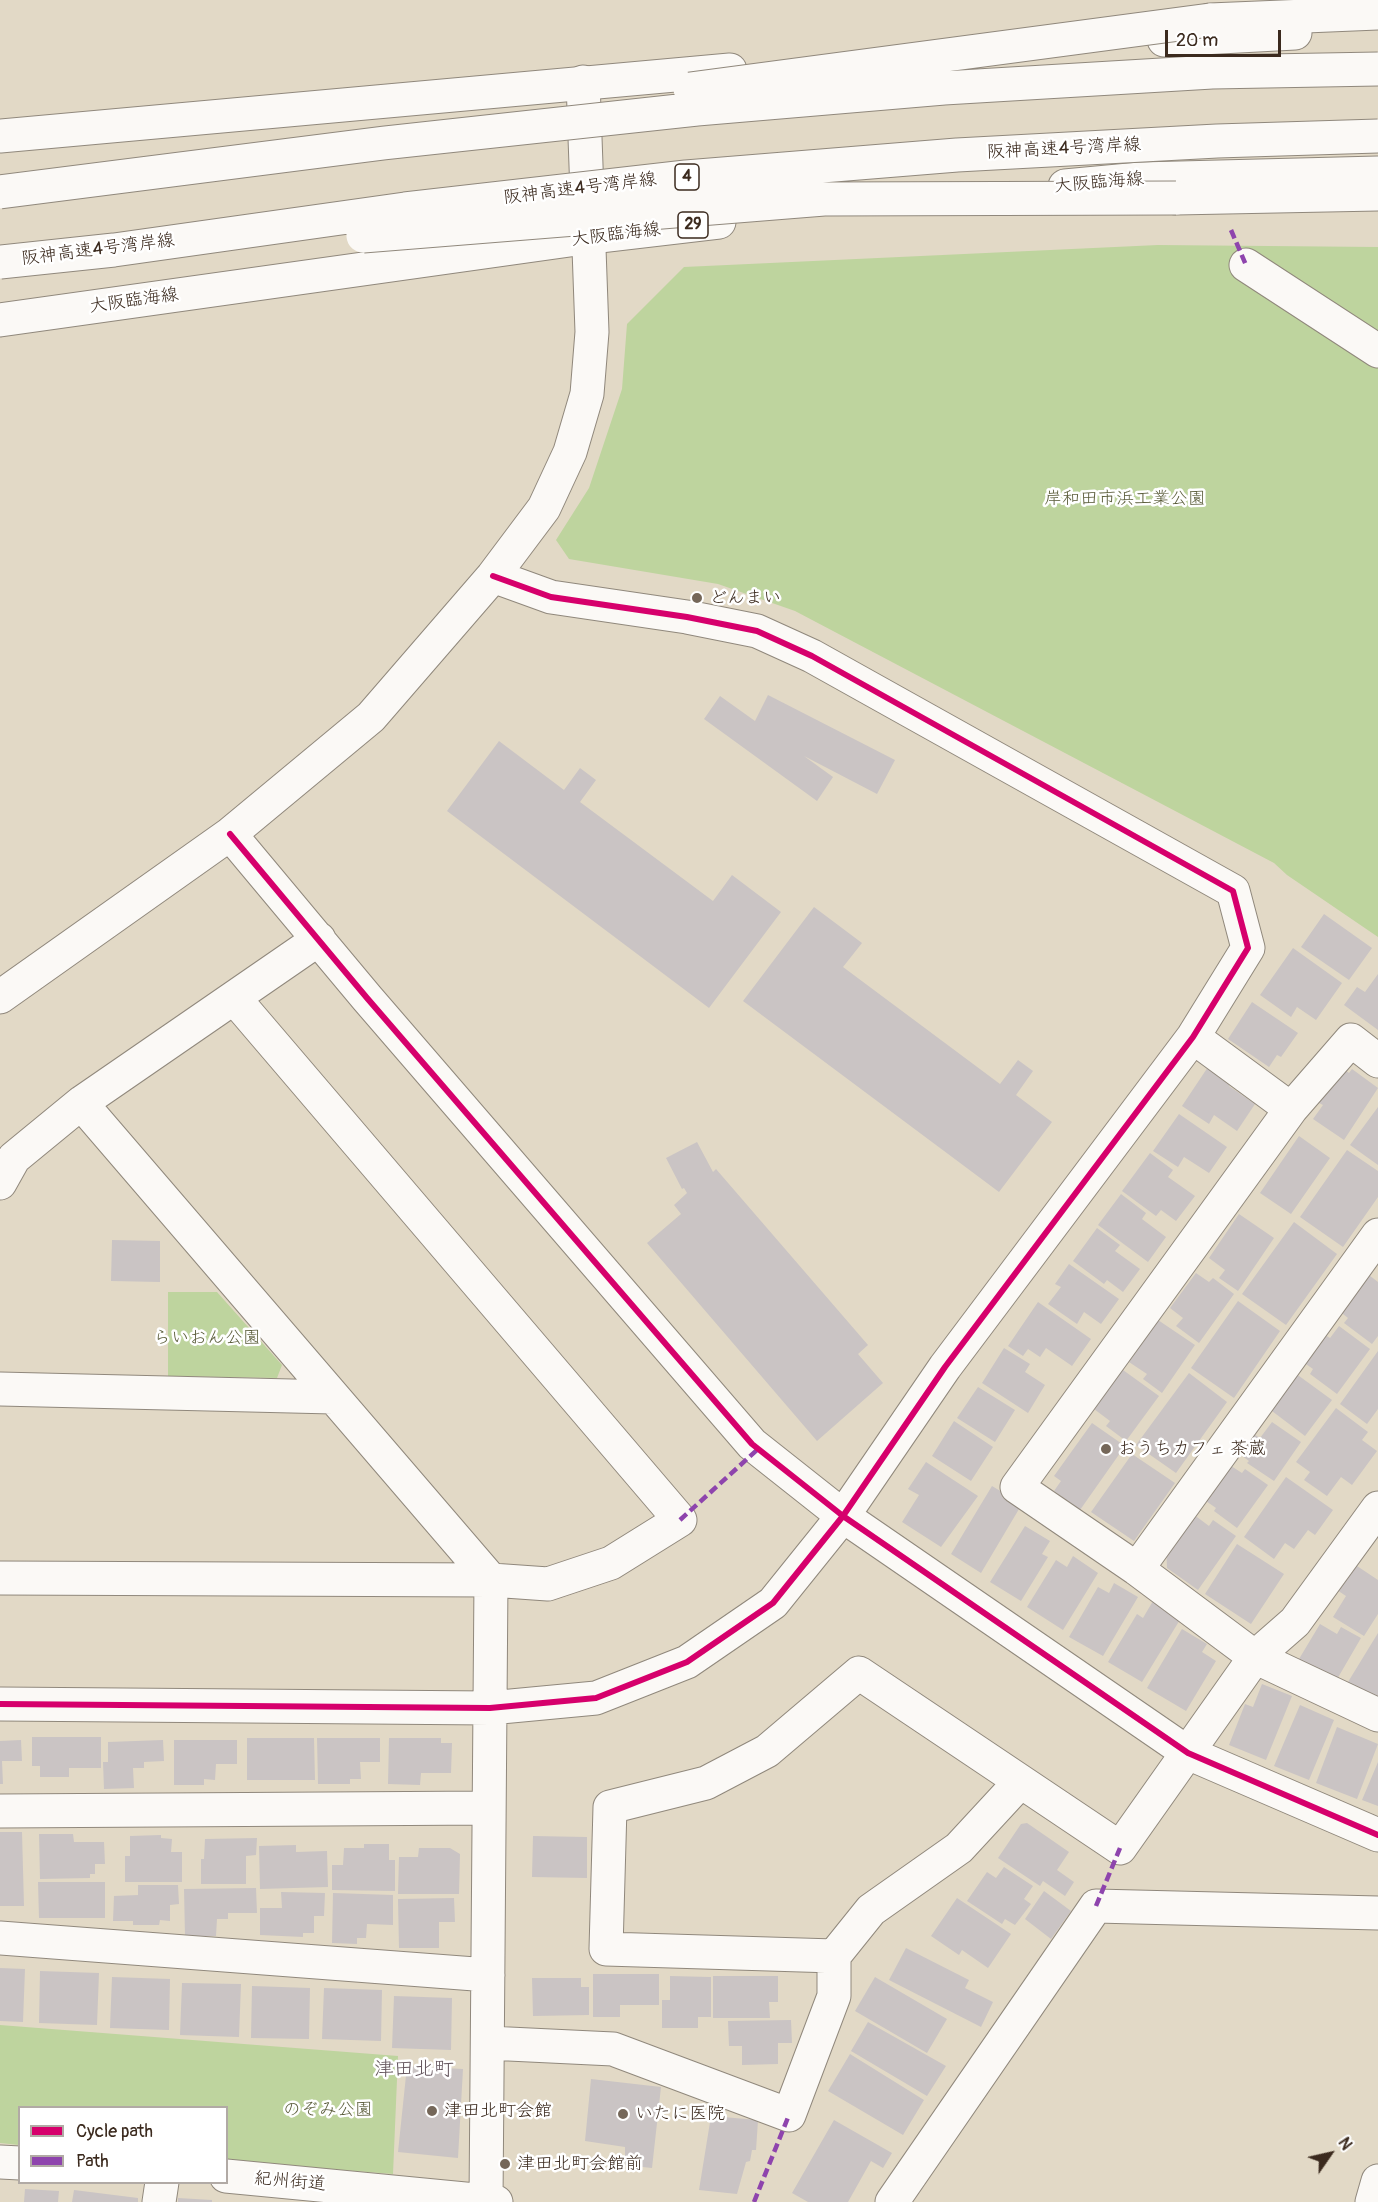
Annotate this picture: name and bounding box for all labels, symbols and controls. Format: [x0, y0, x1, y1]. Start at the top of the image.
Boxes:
scale bar [1168, 18, 1284, 56]
text: 20 m [1176, 29, 1218, 52]
street label: 阪神高速4号湾岸線 [986, 134, 1142, 164]
road number: 4 [675, 164, 699, 190]
street label: 大阪臨海線 [1053, 168, 1145, 198]
street label: 阪神高速4号湾岸線 [502, 169, 658, 209]
road number: 29 [678, 212, 708, 238]
street label: 大阪臨海線 [570, 219, 662, 251]
street label: 阪神高速4号湾岸線 [20, 230, 176, 270]
street label: 大阪臨海線 [88, 284, 180, 318]
park label: 岸和田市浜工業公園 [1044, 488, 1206, 510]
place label: どんまい [709, 587, 781, 609]
marker: どんまい [690, 591, 704, 605]
park label: らいおん公園 [153, 1327, 261, 1349]
place label: おうちカフェ 茶蔵 [1118, 1438, 1266, 1460]
marker: おうちカフェ 茶蔵 [1099, 1442, 1113, 1456]
district label: 津田北町 [374, 2058, 454, 2082]
park label: のぞみ公園 [283, 2099, 373, 2121]
place label: 津田北町会館 [444, 2100, 552, 2122]
place label: いたに医院 [635, 2103, 725, 2125]
marker: 津田北町会館 [425, 2104, 439, 2118]
legend [18, 2106, 228, 2184]
marker: いたに医院 [616, 2107, 630, 2121]
text: Cycle path [76, 2120, 153, 2143]
north arrow [1300, 2124, 1360, 2184]
text: N [1334, 2134, 1356, 2154]
text: Path [76, 2150, 109, 2173]
place label: 津田北町会館前 [517, 2153, 643, 2175]
marker: 津田北町会館前 [498, 2157, 512, 2171]
street label: 紀州街道 [253, 2168, 327, 2196]

